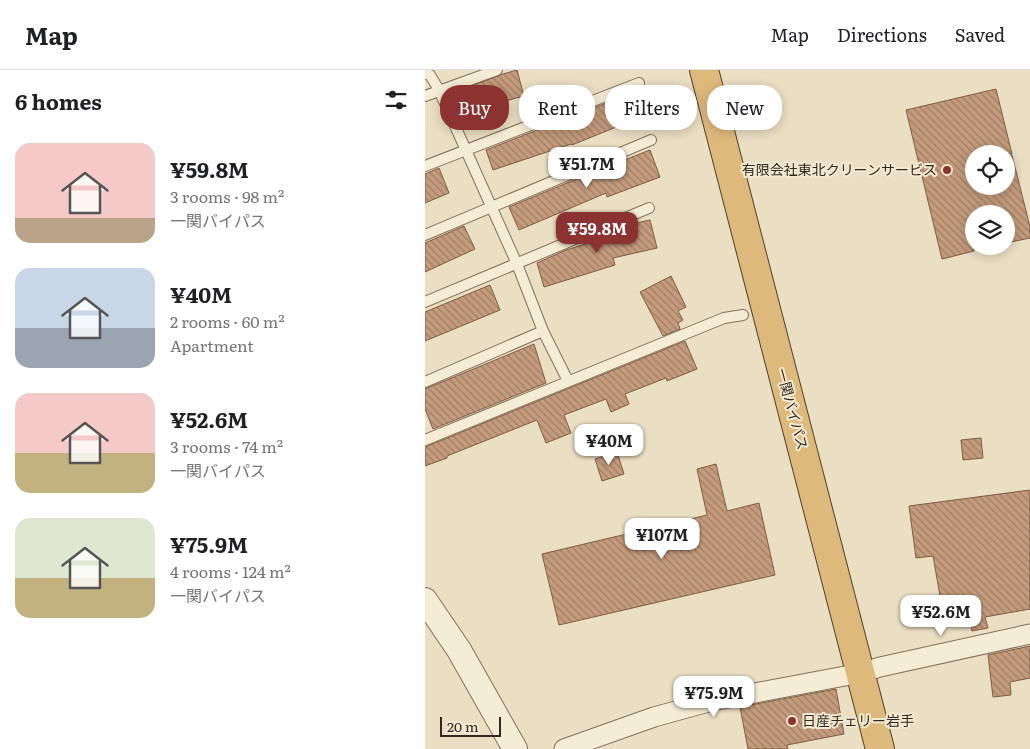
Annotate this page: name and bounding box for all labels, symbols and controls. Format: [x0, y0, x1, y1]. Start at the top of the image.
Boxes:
text: Map [25, 17, 78, 52]
text: Map [771, 21, 809, 48]
text: Directions [837, 21, 927, 48]
text: Saved [955, 21, 1005, 48]
text: 6 homes [15, 85, 102, 116]
chip: Buy [440, 85, 509, 130]
chip: Rent [519, 85, 595, 130]
chip: Filters [605, 85, 697, 130]
chip: New [707, 85, 782, 130]
icon: filters [382, 86, 410, 114]
map controls [965, 145, 1015, 255]
button: locate [965, 145, 1015, 195]
pin: ¥51.7M [546, 146, 628, 189]
text: ¥51.7M [559, 151, 615, 175]
text: ¥59.8M [170, 153, 249, 184]
place label: 有限会社東北クリーンサービス [742, 159, 937, 179]
icon: home [55, 163, 115, 223]
marker: 有限会社東北クリーンサービス [941, 164, 953, 176]
text: 3 rooms · 98 m² [170, 184, 284, 208]
button: layers [965, 205, 1015, 255]
text: 一関バイパス [170, 208, 266, 232]
pin: ¥59.8M [556, 212, 638, 254]
text: ¥59.8M [567, 216, 627, 240]
text: ¥40M [170, 278, 232, 309]
icon: home [55, 288, 115, 348]
text: 2 rooms · 60 m² [170, 309, 285, 333]
text: Apartment [170, 333, 254, 357]
street label: 一関バイパス [772, 366, 813, 452]
text: ¥52.6M [170, 403, 248, 434]
icon: home [55, 413, 115, 473]
pin: ¥40M [579, 424, 639, 466]
text: ¥40M [585, 428, 633, 452]
text: 3 rooms · 74 m² [170, 434, 283, 458]
text: 一関バイパス [170, 458, 266, 482]
pin: ¥107M [627, 518, 697, 560]
text: ¥107M [636, 522, 688, 546]
text: ¥75.9M [170, 528, 248, 559]
icon: home [55, 538, 115, 598]
text: 4 rooms · 124 m² [170, 559, 291, 583]
text: 一関バイパス [170, 583, 266, 607]
pin: ¥52.6M [900, 594, 982, 637]
text: ¥52.6M [911, 599, 971, 623]
pin: ¥75.9M [673, 676, 755, 718]
text: ¥75.9M [684, 680, 744, 704]
place label: 日産チェリー岩手 [802, 710, 914, 730]
scale bar [440, 714, 501, 737]
marker: 日産チェリー岩手 [786, 715, 798, 727]
text: 20 m [447, 716, 479, 736]

